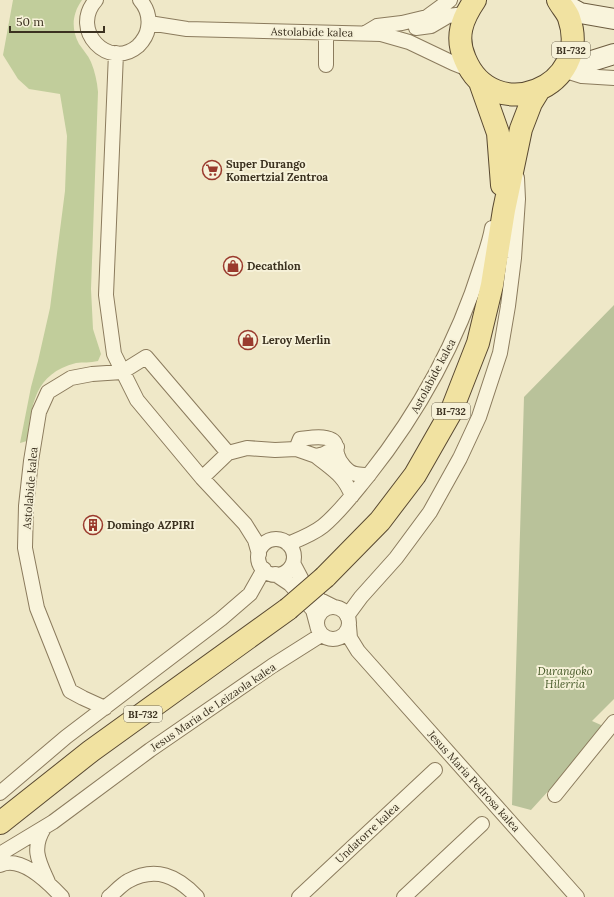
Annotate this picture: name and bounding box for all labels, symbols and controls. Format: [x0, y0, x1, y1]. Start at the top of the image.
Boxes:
scale bar [10, 8, 104, 34]
text: 50 m [16, 14, 44, 29]
street label: Astolabide kalea [270, 24, 354, 40]
road number: BI-732 [552, 42, 590, 58]
place label: Super Durango Komertzial Zentroa [226, 157, 328, 184]
supermarket icon: Super Durango Komertzial Zentroa [201, 159, 223, 181]
shop icon: Decathlon [222, 255, 244, 277]
place label: Decathlon [247, 259, 301, 273]
shop icon: Leroy Merlin [237, 329, 259, 351]
place label: Leroy Merlin [262, 333, 330, 347]
street label: Astolabide kalea [407, 336, 459, 417]
road number: BI-732 [432, 403, 470, 419]
street label: Astolabide kalea [19, 446, 41, 531]
building icon: Domingo AZPIRI [82, 514, 104, 536]
place label: Domingo AZPIRI [107, 518, 195, 532]
street label: Jesus Maria de Leizaola kalea [147, 660, 279, 755]
park label: Durangoko Hilerria [537, 664, 593, 691]
road number: BI-732 [124, 706, 162, 722]
street label: Jesus Maria Pedrosa kalea [424, 727, 523, 835]
street label: Undatorre kalea [332, 800, 402, 866]

